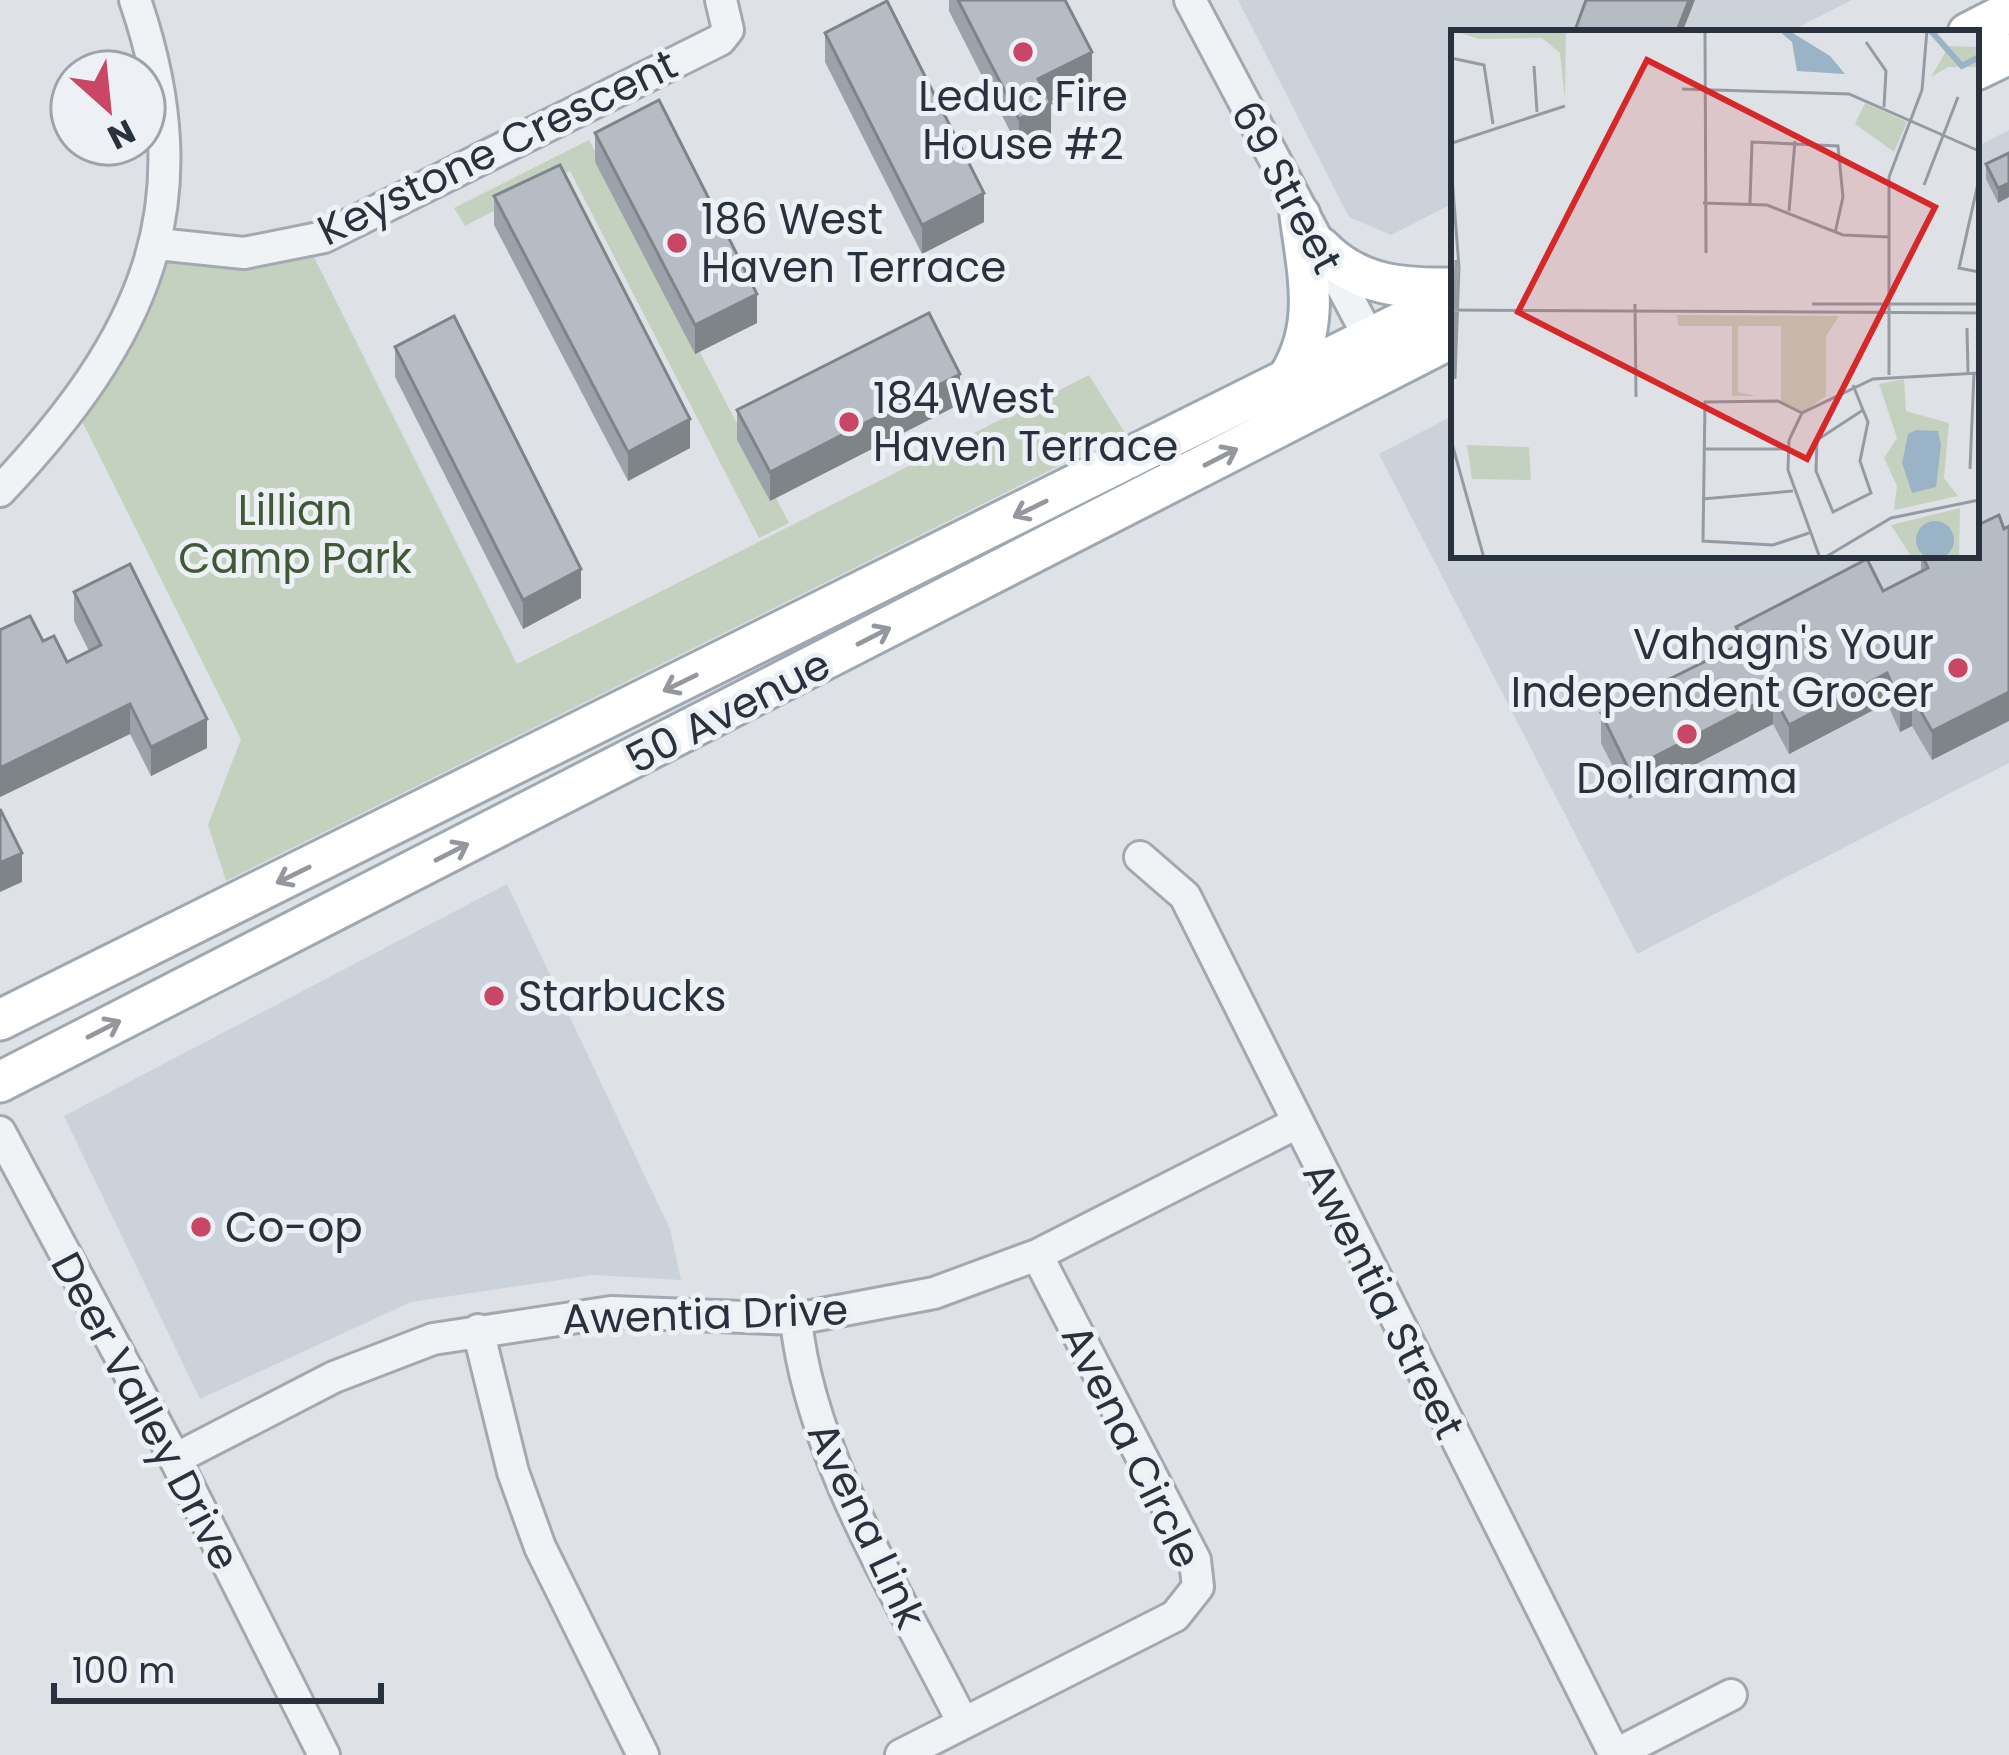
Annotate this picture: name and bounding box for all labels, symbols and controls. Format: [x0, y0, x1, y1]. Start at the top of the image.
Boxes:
inset map [1451, 30, 1979, 558]
street label: Keystone Crescent [308, 35, 687, 260]
marker: Leduc Fire House #2 [1010, 39, 1036, 65]
north arrow [48, 48, 168, 168]
place label: Leduc Fire House #2 [918, 67, 1128, 174]
street label: 69 Street [1217, 91, 1357, 284]
text: N [100, 108, 143, 161]
place label: 186 West Haven Terrace [701, 190, 1006, 297]
marker: 186 West Haven Terrace [664, 230, 690, 256]
place label: 184 West Haven Terrace [873, 369, 1178, 476]
marker: 184 West Haven Terrace [836, 409, 862, 435]
one-way arrow [1202, 445, 1238, 468]
park label: Lillian Camp Park [178, 481, 412, 588]
one-way arrow [1012, 499, 1048, 521]
place label: Vahagn's Your Independent Grocer [1511, 615, 1934, 722]
one-way arrow [856, 623, 891, 646]
street label: 50 Avenue [616, 635, 840, 788]
marker: Vahagn's Your Independent Grocer [1945, 655, 1971, 681]
one-way arrow [663, 672, 698, 695]
marker: Dollarama [1674, 721, 1700, 747]
place label: Dollarama [1576, 749, 1798, 808]
one-way arrow [434, 840, 470, 863]
one-way arrow [276, 864, 312, 887]
place label: Starbucks [518, 967, 726, 1026]
marker: Starbucks [481, 983, 507, 1009]
one-way arrow [86, 1016, 122, 1039]
street label: Awentia Street [1288, 1151, 1479, 1449]
place label: Co-op [225, 1198, 363, 1257]
marker: Co-op [188, 1214, 214, 1240]
street label: Deer Valley Drive [37, 1242, 254, 1581]
street label: Awentia Drive [561, 1280, 849, 1349]
street label: Avena Circle [1047, 1314, 1216, 1578]
street label: Avena Link [793, 1412, 940, 1638]
scale bar [54, 1629, 381, 1703]
text: 100 m [72, 1645, 175, 1696]

